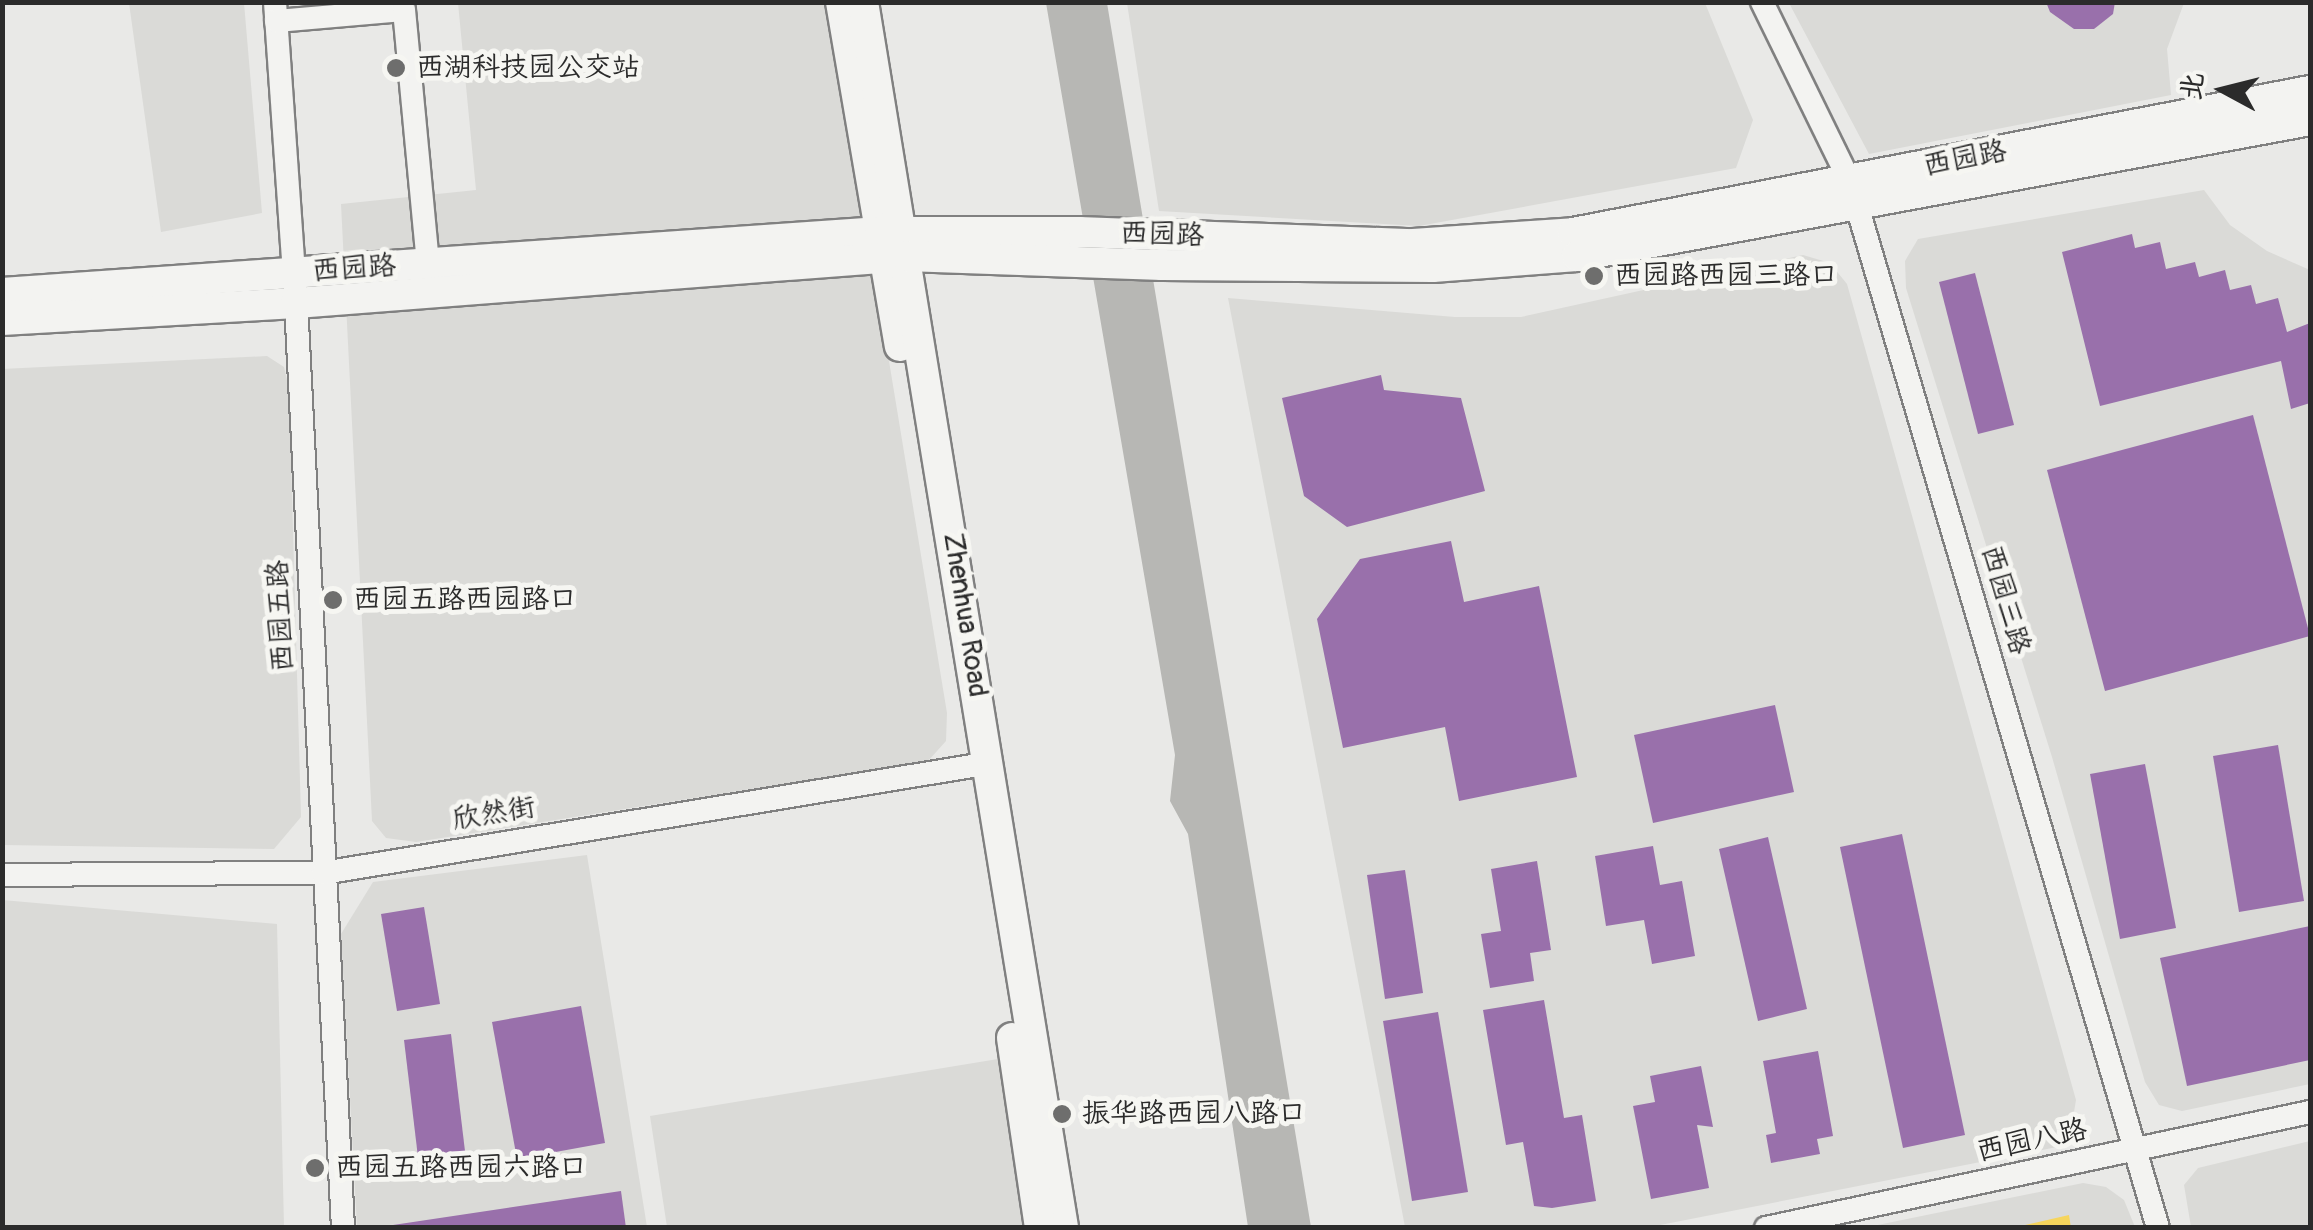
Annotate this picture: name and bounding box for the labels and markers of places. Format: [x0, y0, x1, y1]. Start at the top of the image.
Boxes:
place label: 西湖科技园公交站 [416, 51, 640, 85]
marker: 西湖科技园公交站 [385, 57, 407, 79]
place label: 西园路西园三路口 [1614, 259, 1838, 293]
marker: 西园路西园三路口 [1583, 265, 1605, 287]
place label: 西园五路西园路口 [353, 583, 577, 617]
marker: 西园五路西园路口 [322, 589, 344, 611]
place label: 振华路西园八路口 [1082, 1097, 1306, 1131]
marker: 振华路西园八路口 [1051, 1103, 1073, 1125]
place label: 西园五路西园六路口 [335, 1151, 587, 1185]
marker: 西园五路西园六路口 [304, 1157, 326, 1179]

